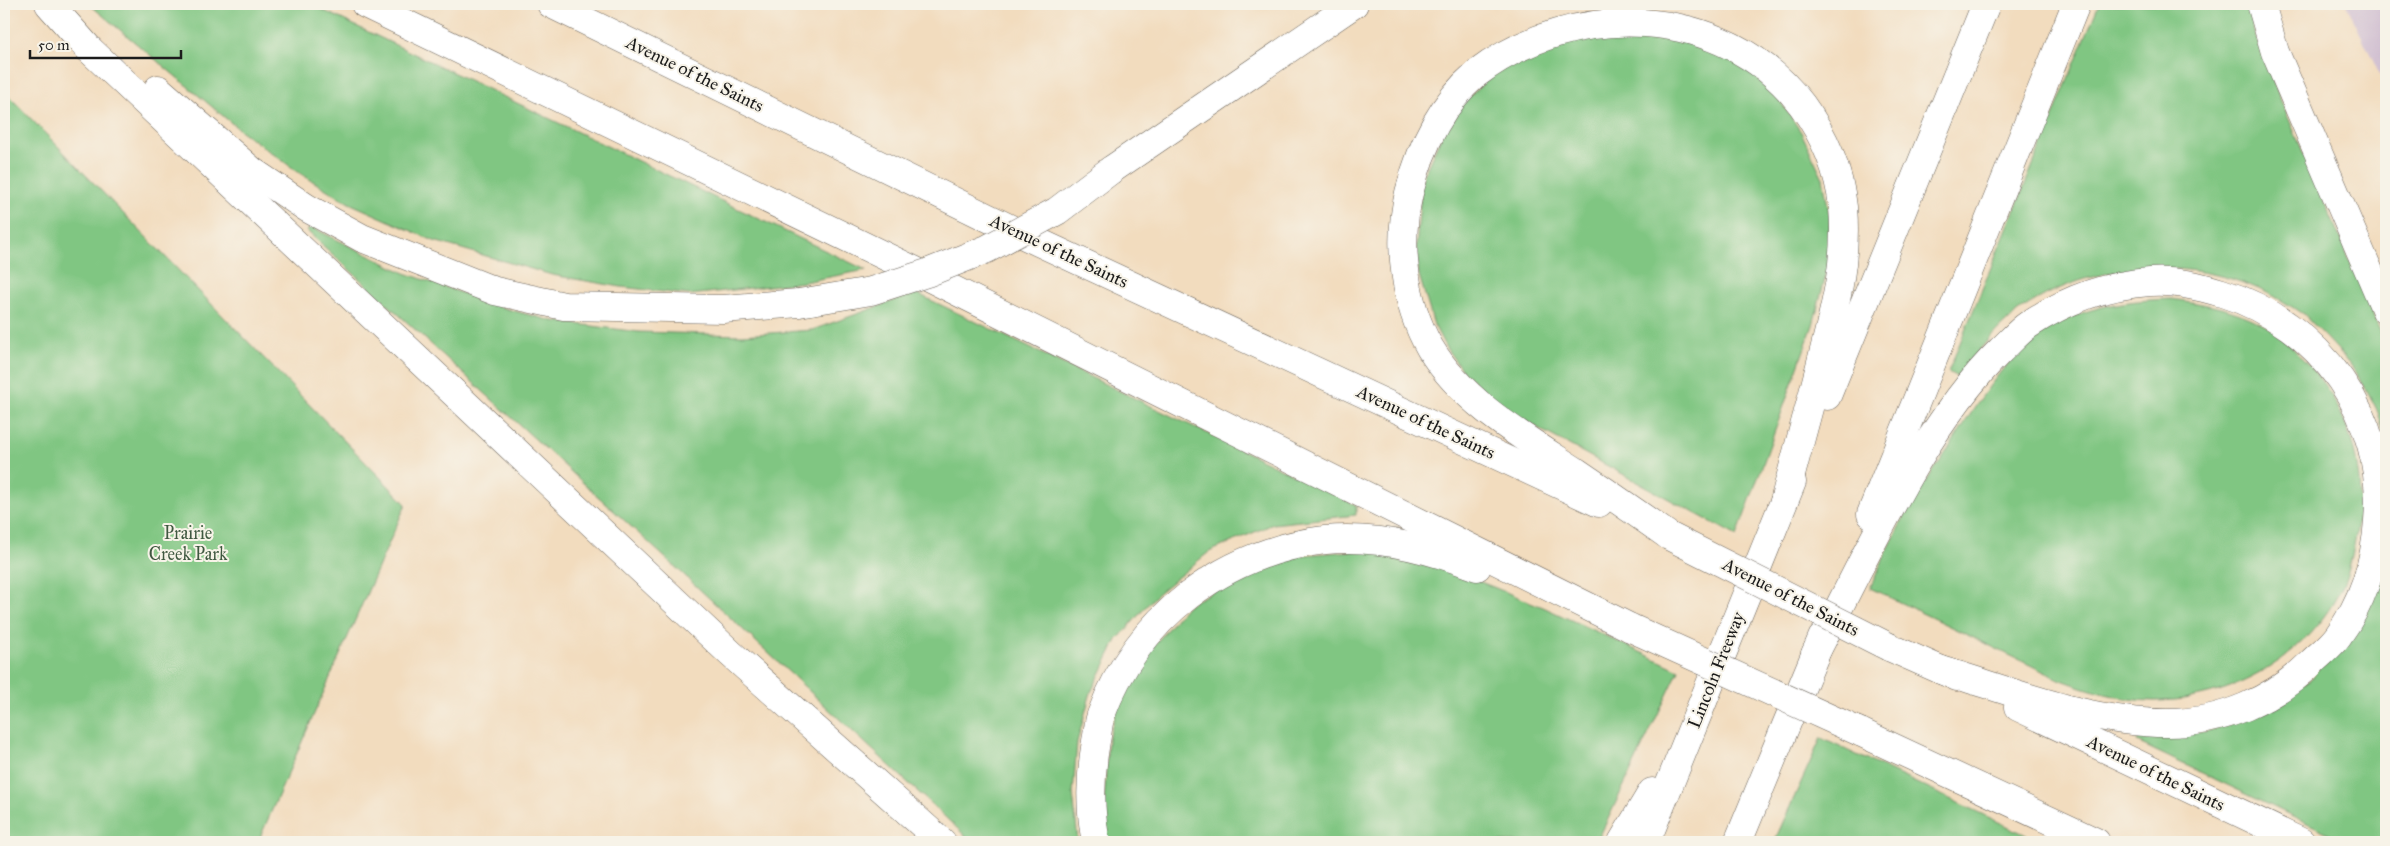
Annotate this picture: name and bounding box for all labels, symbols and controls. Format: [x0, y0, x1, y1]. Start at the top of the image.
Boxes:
scale bar [30, 28, 181, 60]
street label: Avenue of the Saints [622, 31, 767, 117]
text: 50 m [38, 36, 70, 54]
street label: Avenue of the Saints [985, 209, 1132, 293]
street label: Avenue of the Saints [1352, 380, 1499, 464]
park label: Prairie Creek Park [149, 522, 228, 565]
street label: Avenue of the Saints [1718, 553, 1863, 641]
street label: Lincoln Freeway [1683, 608, 1750, 731]
street label: Avenue of the Saints [2083, 730, 2228, 816]

